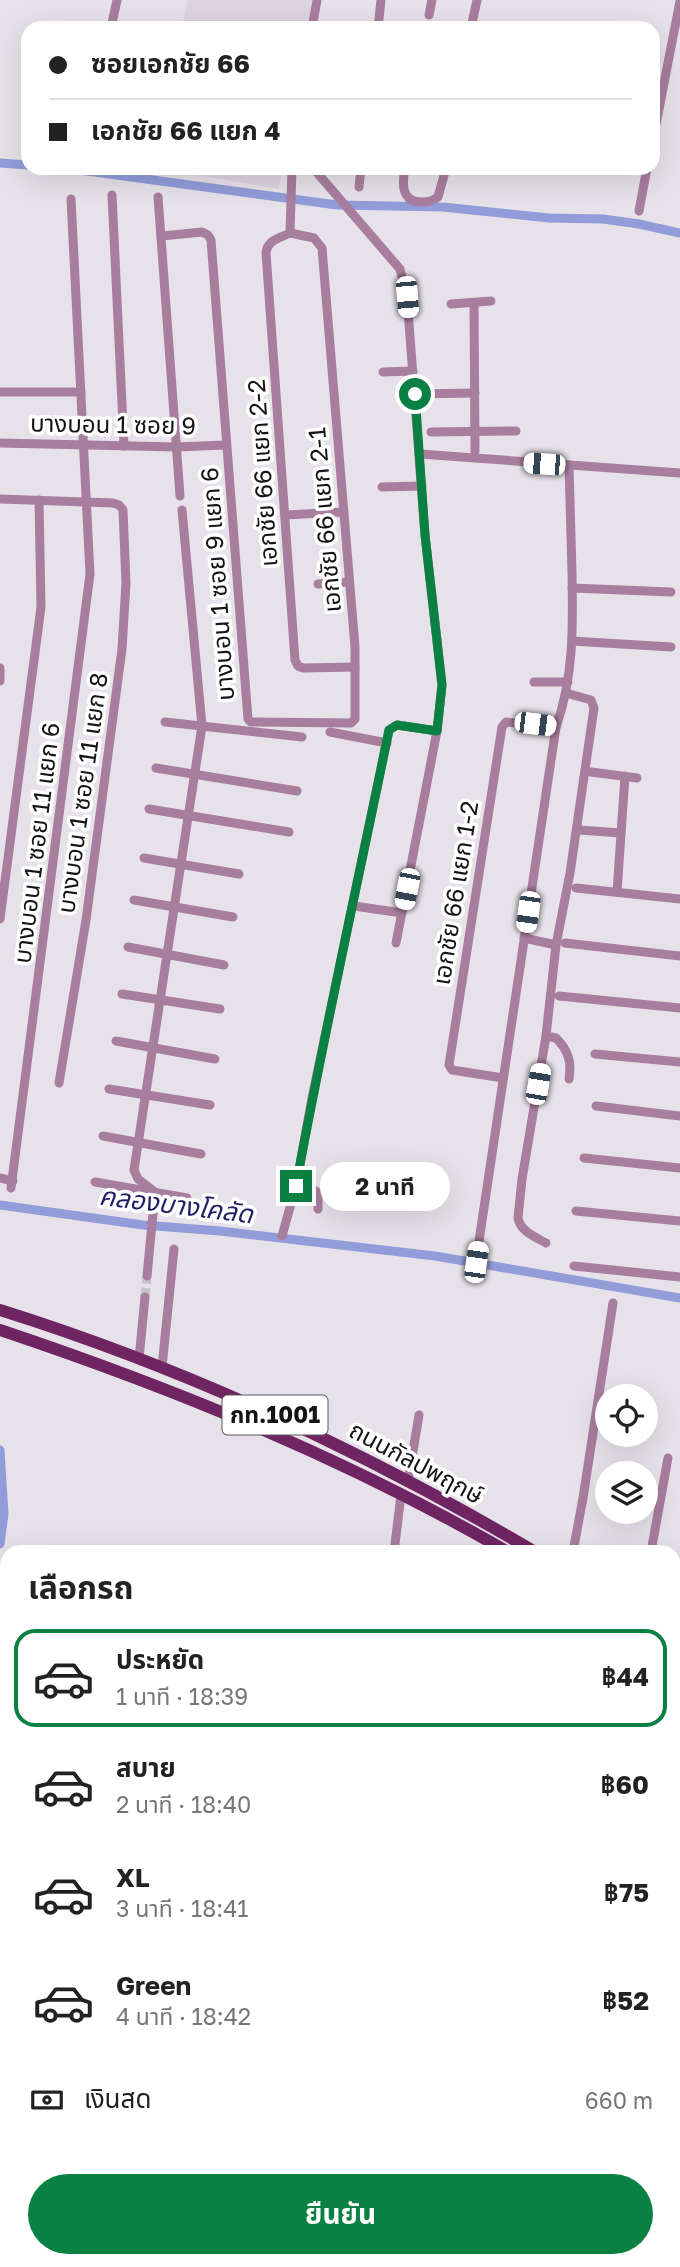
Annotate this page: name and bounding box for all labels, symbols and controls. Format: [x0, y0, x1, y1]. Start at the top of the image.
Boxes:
text: ซอยเอกชัย 66 [91, 48, 250, 79]
text: เอกชัย 66 แยก 4 [91, 115, 281, 146]
car [395, 275, 420, 319]
street label: เอกชัย 66 แยก 2-2 [240, 378, 283, 568]
route start [399, 378, 431, 410]
street label: บางบอน 1 ซอย 9 [30, 408, 196, 439]
street label: เอกชัย 66 แยก 2-1 [301, 426, 346, 614]
car [523, 452, 566, 476]
street label: บางบอน 1 ซอย 9 แยก 6 [194, 467, 239, 702]
street label: บางบอน 1 ซอย 11 แยก 8 [50, 671, 113, 915]
car [513, 711, 558, 737]
street label: บางบอน 1 ซอย 11 แยก 6 [6, 721, 65, 965]
street label: เอกชัย 66 แยก 1-2 [426, 799, 483, 987]
car [393, 866, 422, 912]
car [515, 890, 542, 934]
car [525, 1061, 552, 1107]
callout: 2 นาที [320, 1162, 450, 1210]
route end [280, 1170, 312, 1202]
text: 2 นาที [355, 1172, 415, 1200]
water label: คลองบางโคลัด [97, 1180, 256, 1229]
car [463, 1240, 490, 1284]
map controls [595, 1384, 658, 1524]
button: locate [595, 1384, 658, 1447]
road number: กท.1001 [222, 1396, 328, 1434]
street label: ถนนกัลปพฤกษ์ [345, 1414, 489, 1509]
button: layers [595, 1461, 658, 1524]
text: เลือกรถ [28, 1568, 133, 1606]
text: ประหยัด [116, 1644, 204, 1675]
icon: car [32, 1647, 95, 1710]
text: ฿44 [601, 1661, 649, 1692]
text: 1 นาที · 18:39 [116, 1682, 248, 1710]
text: สบาย [116, 1752, 176, 1783]
icon: car [32, 1755, 95, 1818]
text: ฿60 [600, 1769, 649, 1800]
text: 2 นาที · 18:40 [116, 1790, 251, 1818]
text: XL [116, 1862, 150, 1893]
icon: car [32, 1863, 95, 1926]
text: ฿75 [604, 1877, 649, 1908]
text: 3 นาที · 18:41 [116, 1894, 248, 1922]
text: Green [116, 1970, 191, 2001]
icon: car [32, 1971, 95, 2034]
text: ฿52 [602, 1985, 649, 2016]
text: 4 นาที · 18:42 [116, 2002, 251, 2030]
icon: cash [28, 2081, 66, 2119]
text: เงินสด [84, 2083, 151, 2114]
text: 660 m [585, 2086, 653, 2114]
button: ยืนยัน [28, 2174, 653, 2254]

